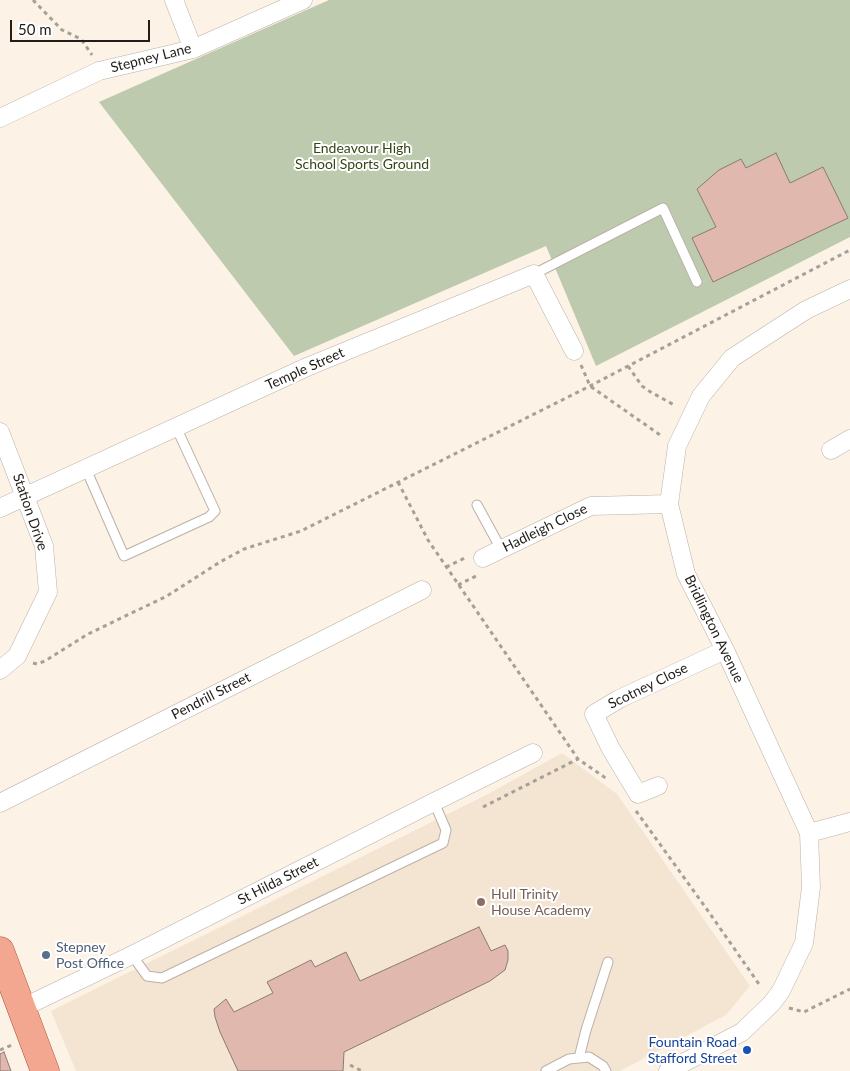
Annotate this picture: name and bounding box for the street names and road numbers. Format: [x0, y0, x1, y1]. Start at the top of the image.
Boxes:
street label: Stepney Lane [109, 40, 193, 76]
street label: Temple Street [263, 344, 347, 394]
street label: Station Drive [9, 471, 51, 553]
street label: Hadleigh Close [500, 500, 590, 556]
street label: Bridlington Avenue [681, 572, 747, 686]
street label: Scotney Close [605, 659, 691, 713]
street label: Pendrill Street [169, 669, 253, 723]
street label: St Hilda Street [235, 853, 321, 909]

